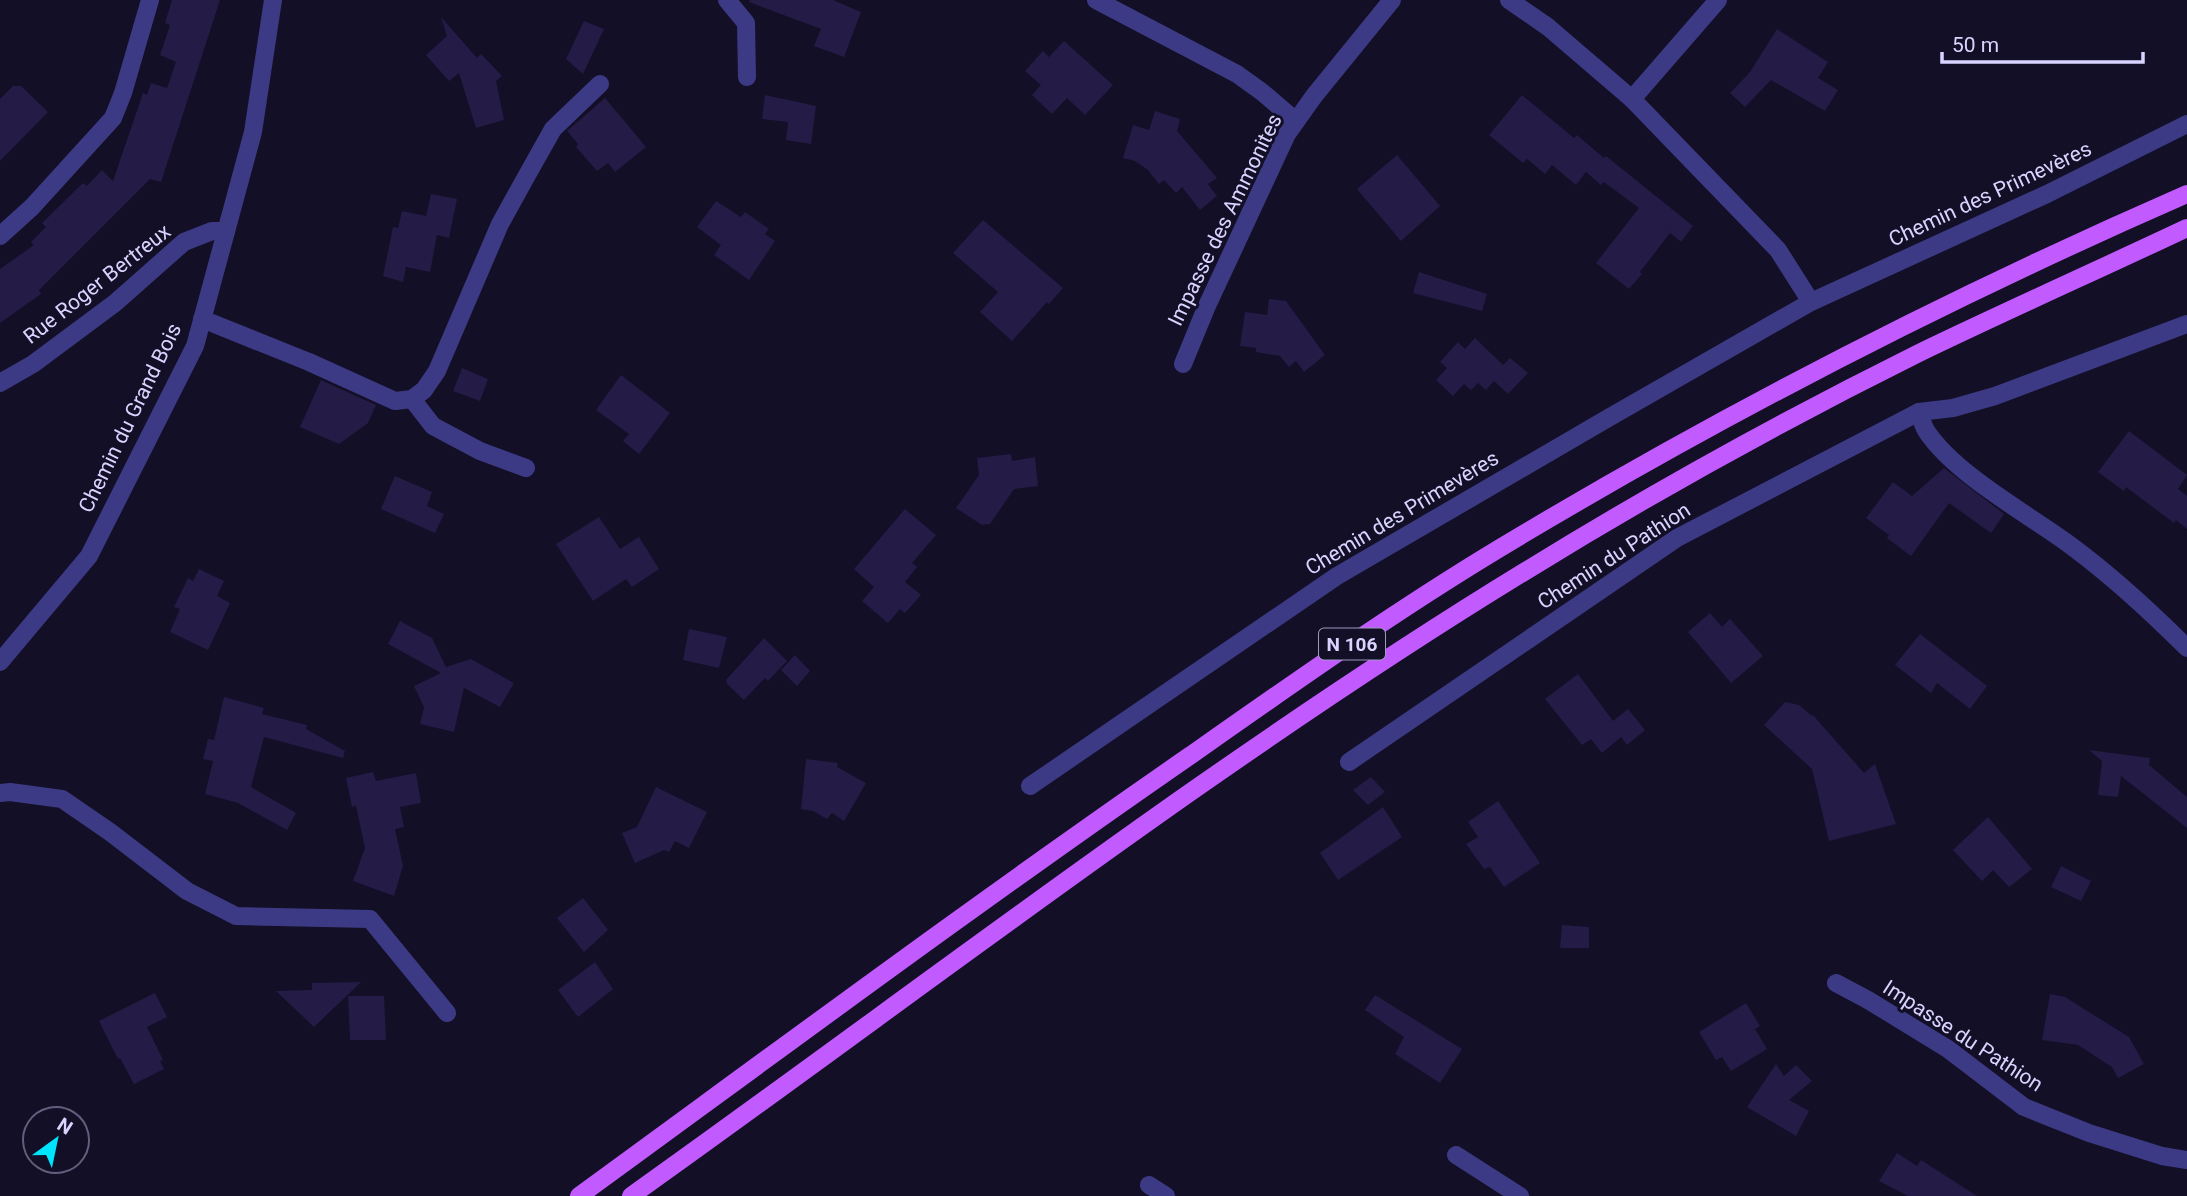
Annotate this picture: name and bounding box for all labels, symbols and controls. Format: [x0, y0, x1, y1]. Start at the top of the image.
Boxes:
scale bar [1942, 21, 2143, 65]
text: 50 m [1952, 33, 1999, 57]
street label: Impasse des Ammonites [1163, 110, 1287, 330]
street label: Chemin des Primevères [1885, 136, 2095, 252]
street label: Rue Roger Bertreux [19, 219, 175, 349]
street label: Chemin du Grand Bois [74, 320, 186, 516]
street label: Chemin des Primevères [1301, 446, 1503, 580]
street label: Chemin du Pathion [1533, 498, 1695, 614]
road number: N 106 [1319, 628, 1385, 660]
street label: Impasse du Pathion [1879, 975, 2047, 1097]
north arrow [21, 1105, 91, 1175]
text: N [53, 1113, 77, 1139]

